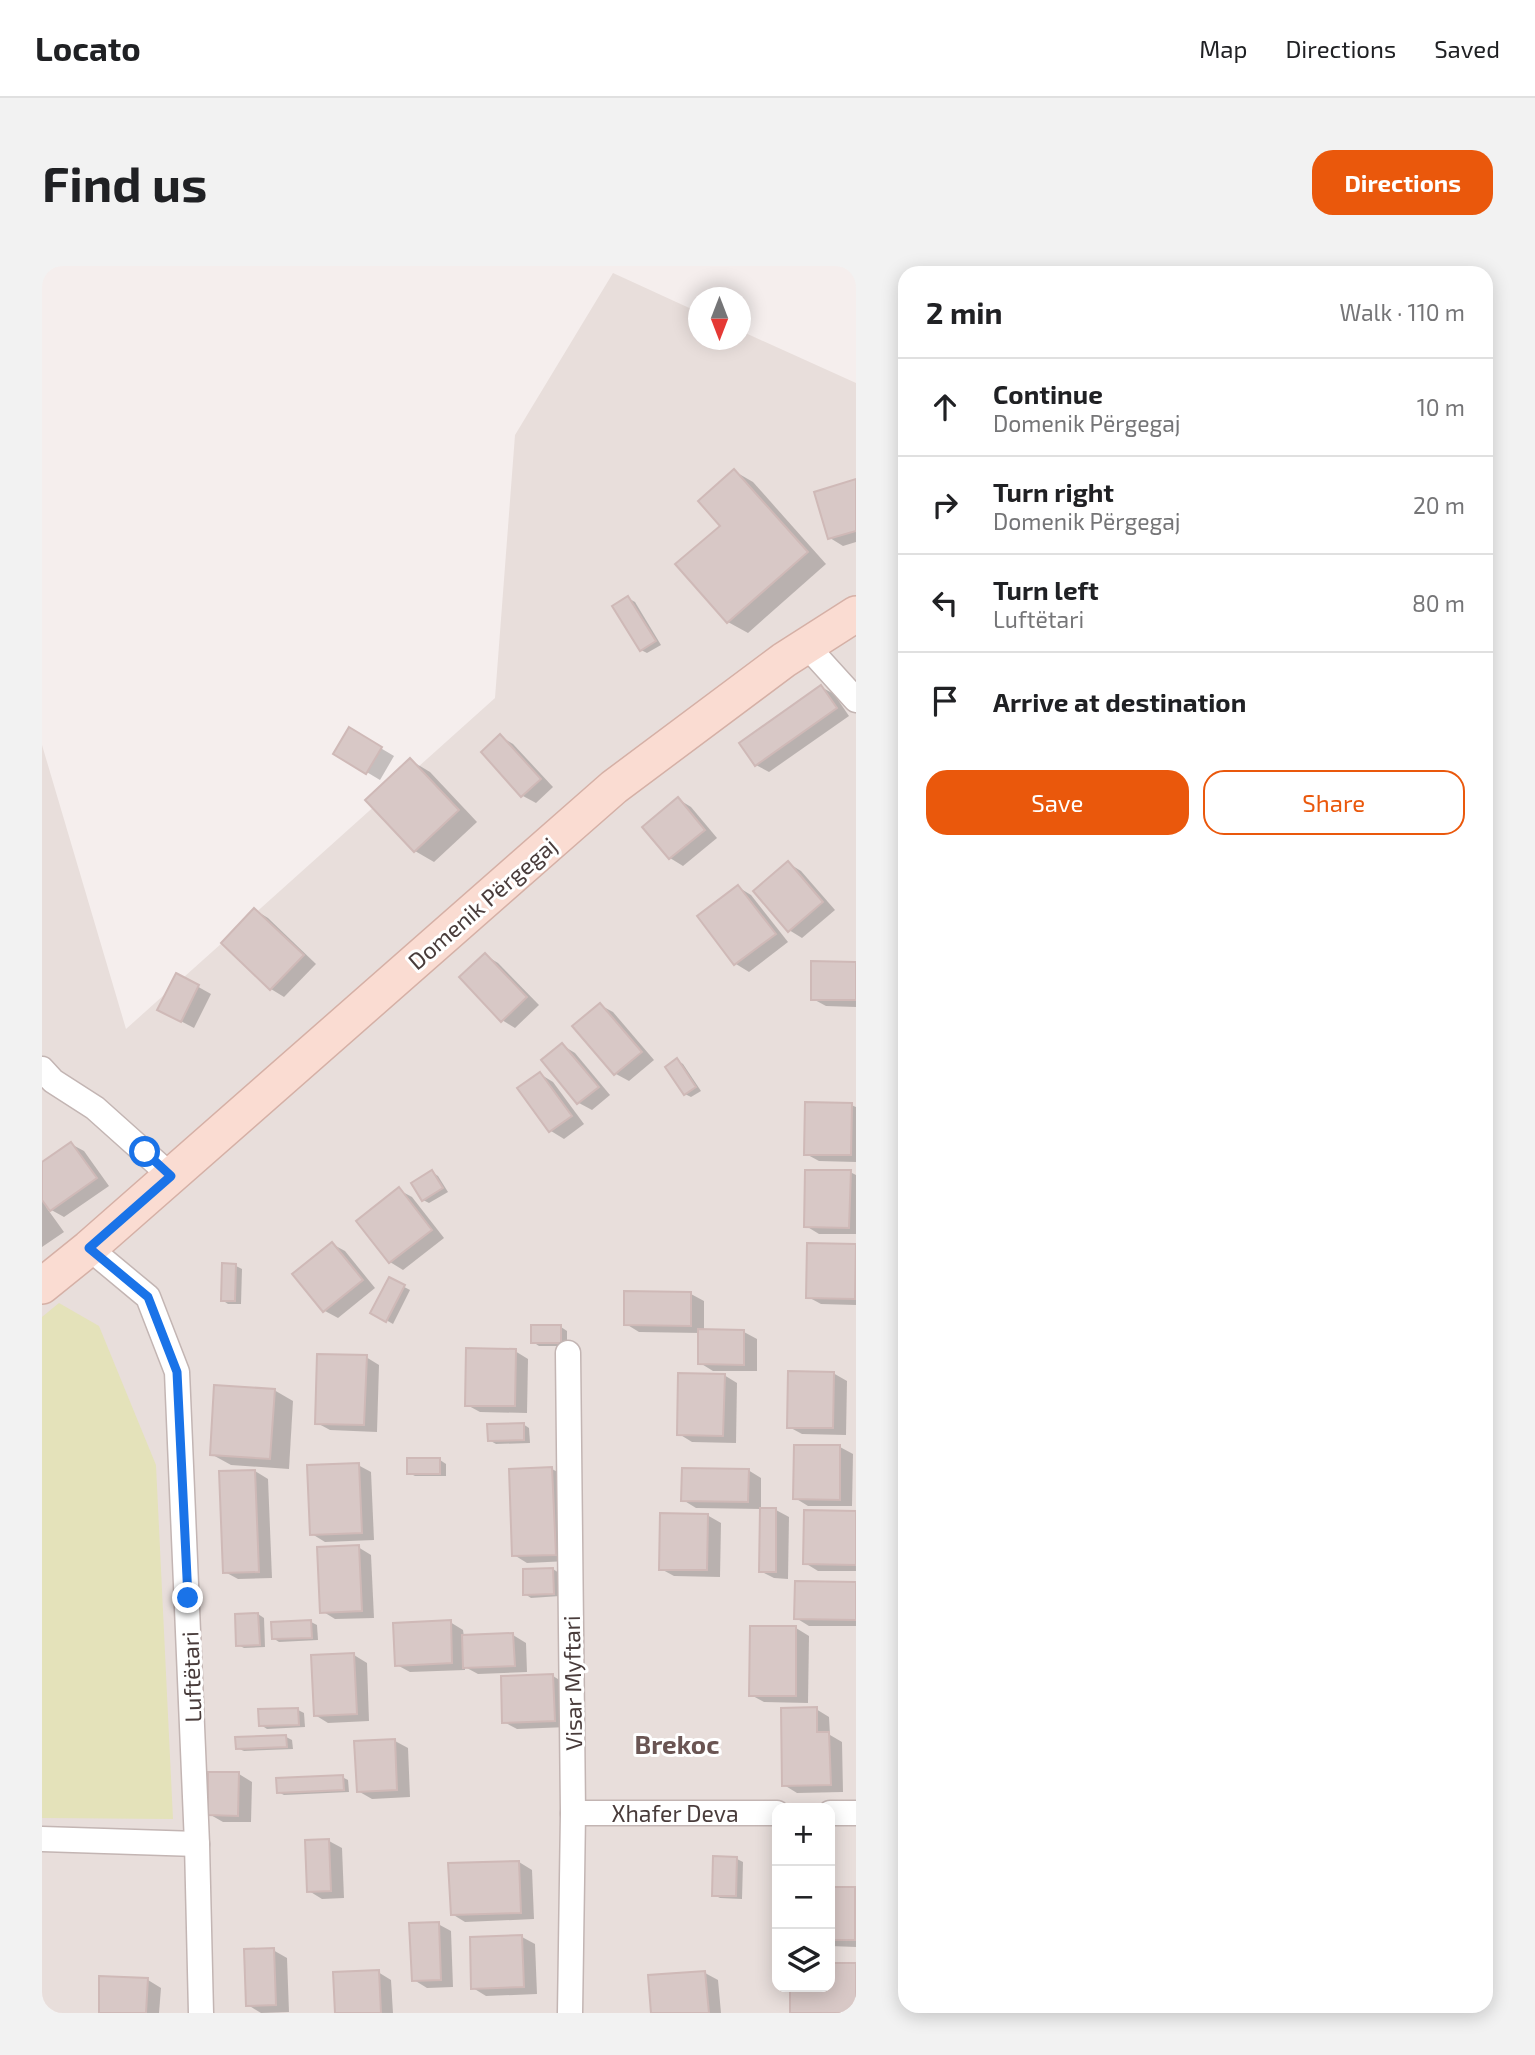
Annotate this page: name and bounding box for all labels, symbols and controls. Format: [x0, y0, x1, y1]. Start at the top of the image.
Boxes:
text: Locato [35, 28, 141, 68]
text: Map [1199, 34, 1247, 63]
text: Directions [1285, 34, 1396, 63]
text: Saved [1434, 34, 1500, 63]
button: Directions [1312, 150, 1493, 215]
text: Find us [42, 153, 207, 212]
north arrow [688, 287, 751, 350]
text: 2 min [926, 294, 1003, 330]
text: Walk · 110 m [1339, 298, 1465, 326]
text: Continue [993, 378, 1103, 409]
icon: ahead [926, 388, 964, 426]
text: 10 m [1417, 393, 1465, 421]
text: Domenik Përgegaj [993, 409, 1181, 437]
text: Turn right [993, 476, 1114, 507]
icon: right [926, 486, 964, 524]
text: 20 m [1413, 491, 1465, 519]
text: Domenik Përgegaj [993, 507, 1181, 535]
text: Turn left [993, 574, 1099, 605]
icon: left [926, 584, 964, 622]
text: 80 m [1412, 589, 1465, 617]
text: Luftëtari [993, 605, 1084, 633]
icon: arrive [926, 682, 964, 720]
text: Arrive at destination [993, 686, 1246, 717]
button: Save [926, 770, 1189, 835]
button: Share [1203, 770, 1465, 835]
street label: Domenik Përgegaj [402, 831, 562, 975]
route start [129, 1136, 160, 1167]
route end [172, 1582, 203, 1613]
street label: Visar Myftari [557, 1615, 587, 1751]
street label: Luftëtari [175, 1631, 207, 1723]
district label: Brekoc [635, 1728, 719, 1759]
street label: Xhafer Deva [611, 1799, 739, 1827]
map controls [772, 1803, 835, 1992]
button: + [772, 1803, 835, 1866]
button: − [772, 1866, 835, 1929]
button: layers [772, 1929, 835, 1992]

